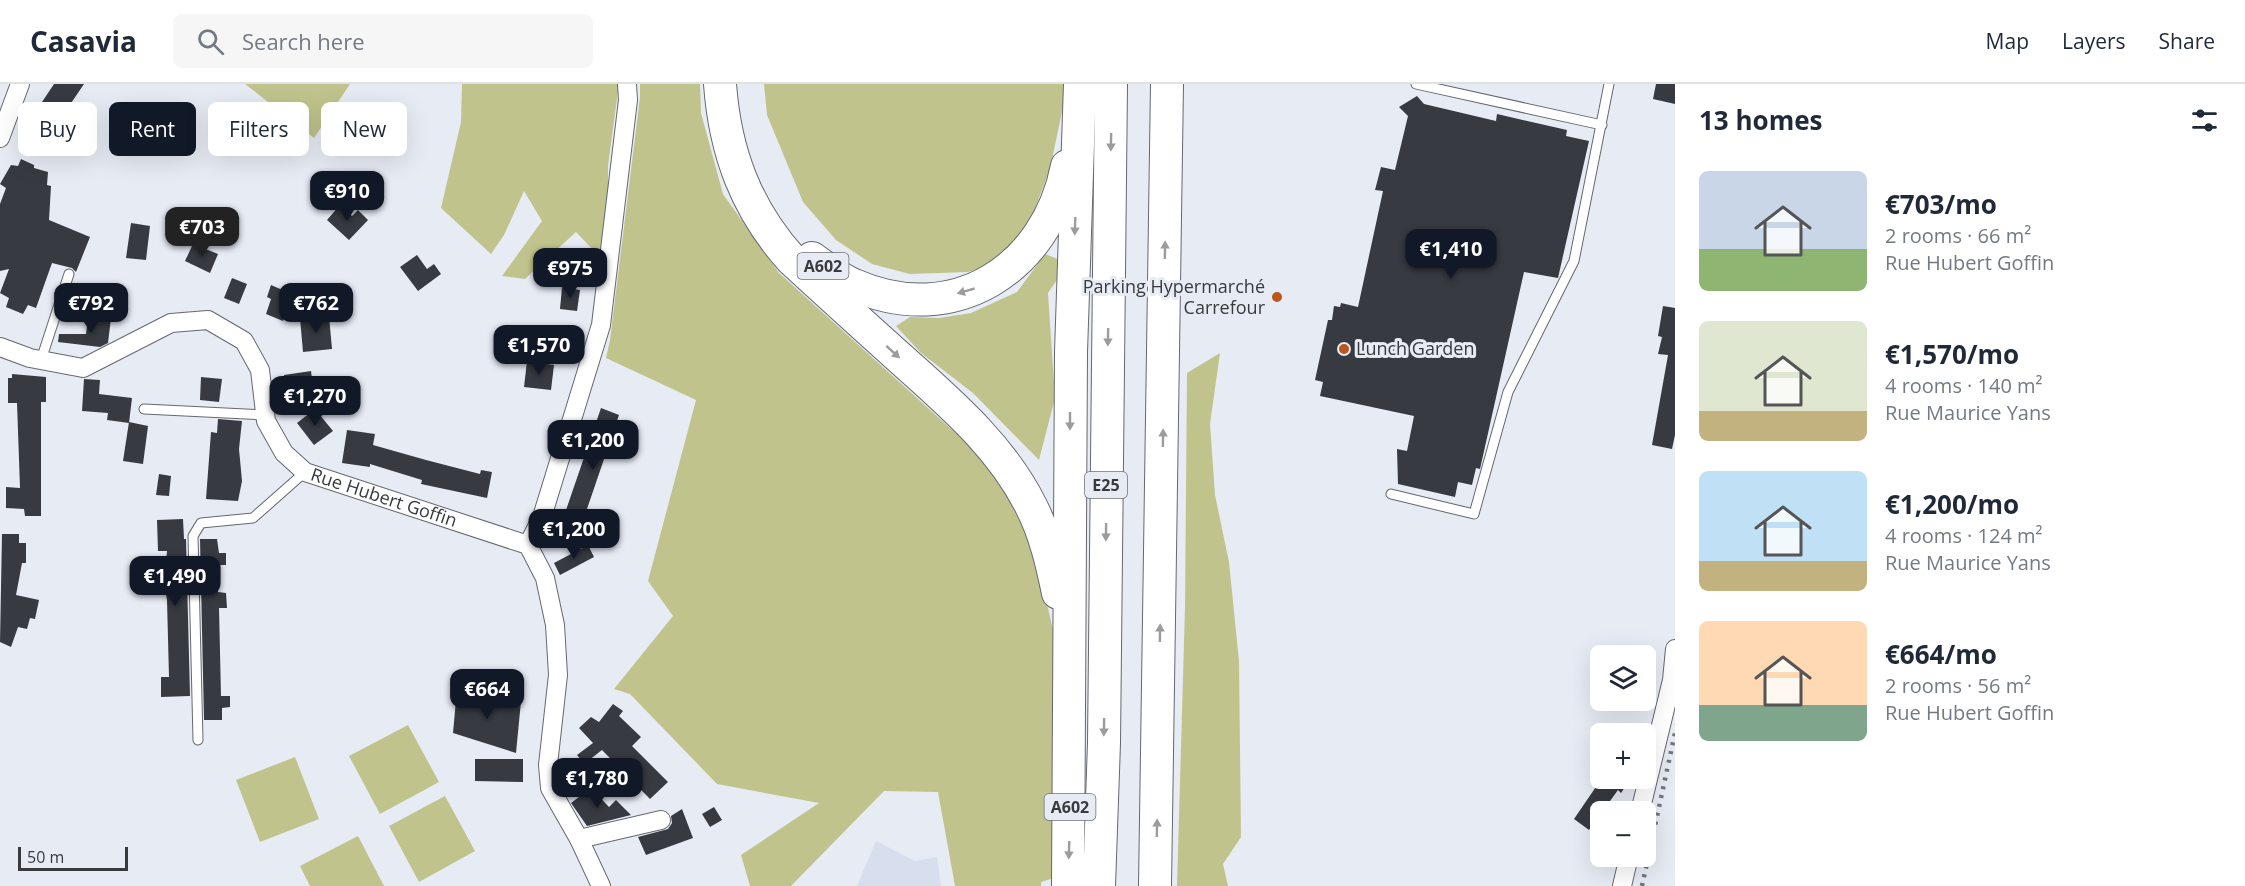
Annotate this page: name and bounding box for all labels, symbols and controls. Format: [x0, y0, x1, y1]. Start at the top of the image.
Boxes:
search box [173, 14, 593, 68]
text: Casavia [30, 22, 137, 60]
icon: search [194, 25, 227, 58]
text: Search here [242, 26, 365, 56]
text: Map [1986, 27, 2029, 55]
text: Layers [2062, 27, 2126, 55]
text: Share [2159, 27, 2215, 55]
chip: Buy [18, 102, 97, 156]
chip: Rent [109, 102, 196, 156]
chip: Filters [208, 102, 309, 156]
chip: New [321, 102, 407, 156]
text: 13 homes [1699, 102, 1823, 138]
icon: filters [2188, 104, 2221, 137]
one-way arrow [1106, 133, 1116, 152]
pin: €910 [311, 171, 383, 222]
text: €910 [324, 177, 370, 204]
text: €703/mo [1885, 186, 1997, 222]
icon: home [1747, 195, 1819, 267]
pin: €703 [166, 207, 238, 258]
text: €703 [179, 213, 225, 240]
one-way arrow [1070, 217, 1080, 236]
text: 2 rooms · 66 m² [1885, 222, 2031, 249]
pin: €1,410 [1402, 229, 1500, 280]
text: €1,410 [1420, 235, 1482, 262]
one-way arrow [1160, 241, 1170, 260]
pin: €975 [534, 248, 606, 299]
text: Rue Hubert Goffin [1885, 249, 2054, 276]
road number: A602 [798, 253, 848, 279]
text: €975 [547, 254, 593, 281]
place label: Parking Hypermarché Carrefour [1083, 274, 1266, 319]
pin: €792 [55, 283, 127, 334]
pin: €762 [280, 283, 352, 334]
one-way arrow [957, 287, 975, 296]
text: €792 [68, 289, 114, 316]
text: €762 [293, 289, 339, 316]
marker: Parking Hypermarché Carrefour [1270, 290, 1284, 304]
pin: €1,570 [490, 325, 588, 376]
one-way arrow [1103, 328, 1113, 347]
text: €1,570 [508, 331, 570, 358]
place label: Lunch Garden [1356, 336, 1474, 360]
text: €1,570/mo [1885, 336, 2019, 372]
marker: Lunch Garden [1337, 342, 1351, 356]
one-way arrow [886, 345, 901, 359]
icon: home [1747, 345, 1819, 417]
text: 4 rooms · 140 m² [1885, 372, 2043, 399]
pin: €1,270 [266, 376, 364, 427]
text: €1,270 [284, 382, 346, 409]
text: Rue Maurice Yans [1885, 399, 2051, 426]
one-way arrow [1066, 412, 1075, 431]
pin: €1,200 [544, 420, 642, 471]
text: €1,200 [562, 426, 624, 453]
one-way arrow [1158, 428, 1168, 447]
street label: Rue Hubert Goffin [308, 462, 460, 532]
road number: E25 [1085, 472, 1127, 498]
text: €1,200/mo [1885, 486, 2019, 522]
icon: home [1747, 495, 1819, 567]
pin: €1,200 [525, 509, 623, 560]
text: €1,200 [543, 515, 605, 542]
text: 4 rooms · 124 m² [1885, 522, 2043, 549]
one-way arrow [1101, 523, 1111, 542]
text: Rue Maurice Yans [1885, 549, 2051, 576]
pin: €1,490 [126, 556, 224, 607]
text: €1,490 [144, 562, 206, 589]
one-way arrow [1155, 623, 1165, 642]
text: €664/mo [1885, 636, 1997, 672]
map controls [1590, 645, 1656, 867]
button: layers [1590, 645, 1656, 711]
icon: home [1747, 645, 1819, 717]
pin: €664 [451, 669, 523, 720]
text: 2 rooms · 56 m² [1885, 672, 2031, 699]
text: €664 [464, 675, 510, 702]
text: Rue Hubert Goffin [1885, 699, 2054, 726]
one-way arrow [1099, 718, 1109, 737]
button: + [1590, 723, 1656, 789]
pin: €1,780 [548, 758, 646, 809]
text: €1,780 [566, 764, 628, 791]
road number: A602 [1044, 794, 1096, 820]
button: − [1590, 801, 1656, 867]
one-way arrow [1152, 818, 1162, 837]
one-way arrow [1064, 840, 1074, 859]
scale bar [18, 844, 128, 872]
text: 50 m [27, 846, 64, 868]

